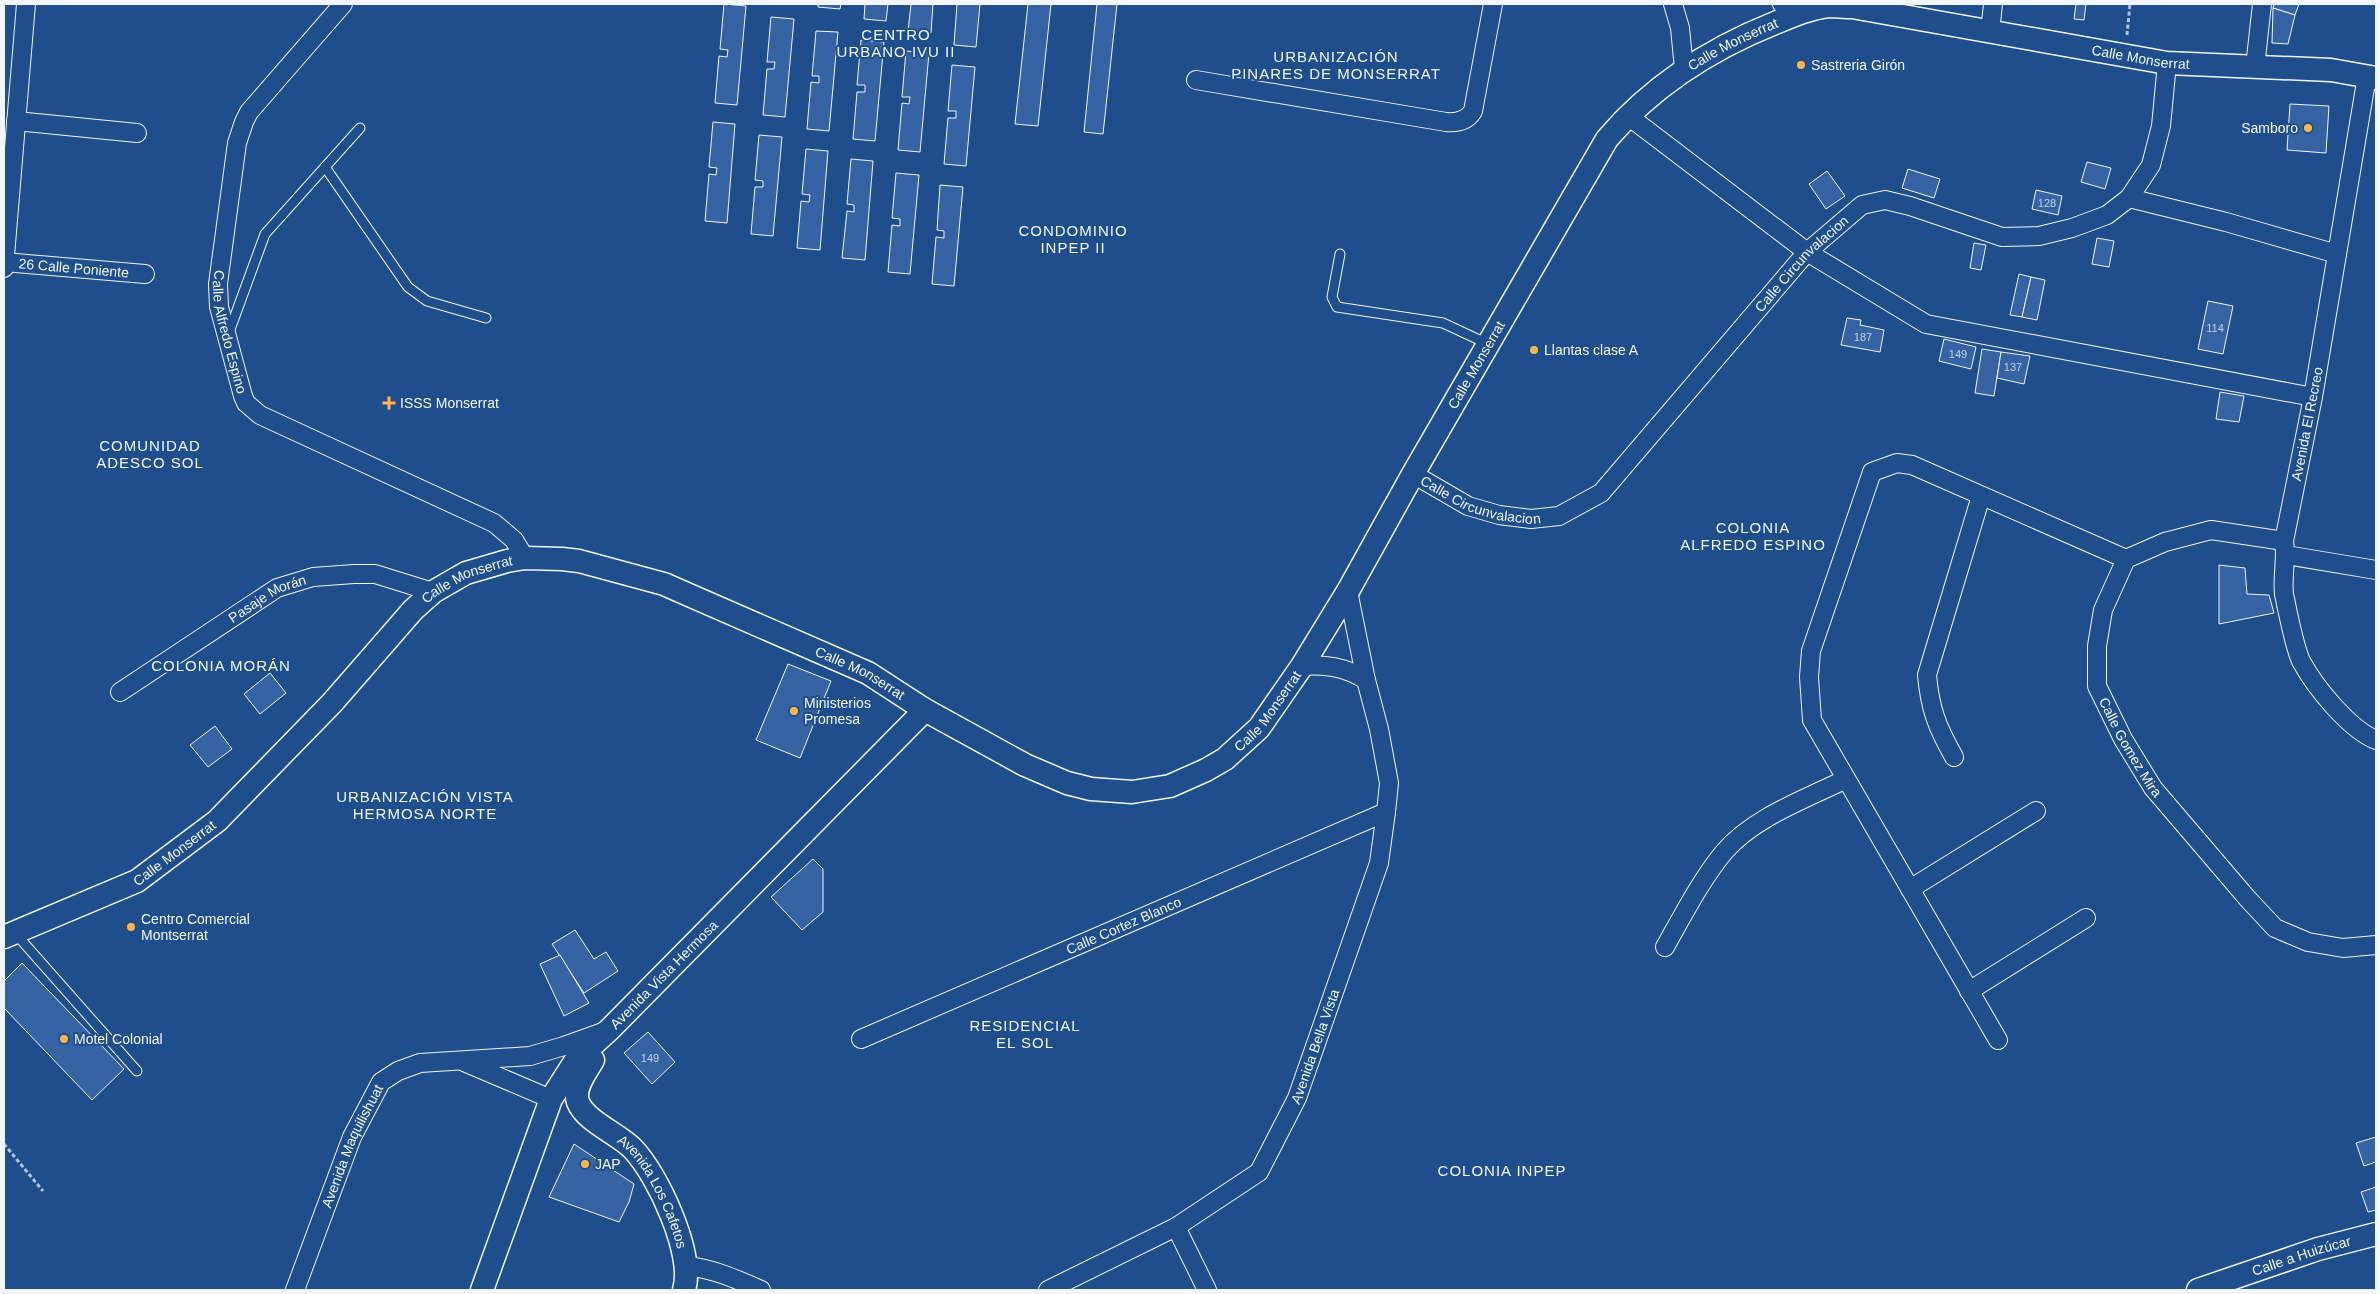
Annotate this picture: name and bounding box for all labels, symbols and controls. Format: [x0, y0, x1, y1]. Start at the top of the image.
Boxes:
street label: Calle Monserrat [1685, 15, 1780, 74]
district label: CENTRO URBANO IVU II [837, 26, 955, 60]
street label: Calle Monserrat [2090, 42, 2190, 72]
district label: URBANIZACIÓN PINARES DE MONSERRAT [1231, 48, 1441, 82]
place label: Sastreria Girón [1811, 57, 1905, 73]
marker: Sastreria Girón [1795, 59, 1807, 71]
place label: Samboro [2241, 120, 2298, 136]
marker: Samboro [2302, 122, 2314, 134]
house number: 128 [2038, 197, 2056, 209]
street label: Calle Circunvalacion [1751, 212, 1851, 315]
district label: CONDOMINIO INPEP II [1018, 222, 1128, 256]
street label: 26 Calle Poniente [18, 255, 130, 281]
street label: Calle Alfredo Espino [210, 269, 250, 396]
street label: Calle Monserrat [1444, 318, 1508, 412]
house number: 114 [2206, 322, 2224, 334]
house number: 187 [1854, 331, 1872, 343]
place label: Llantas clase A [1544, 342, 1639, 358]
marker: Llantas clase A [1528, 344, 1540, 356]
house number: 149 [1949, 348, 1967, 360]
house number: 137 [2004, 361, 2022, 373]
street label: Avenida El Recreo [2288, 365, 2326, 482]
place label: ISSS Monserrat [400, 395, 499, 411]
marker: ISSS Monserrat [382, 396, 396, 410]
district label: COMUNIDAD ADESCO SOL [96, 437, 204, 471]
street label: Calle Circunvalacion [1418, 472, 1542, 527]
district label: COLONIA ALFREDO ESPINO [1680, 519, 1826, 553]
street label: Calle Monserrat [418, 552, 514, 607]
street label: Pasaje Morán [225, 572, 308, 626]
street label: Calle Monserrat [813, 643, 908, 703]
district label: COLONIA MORÁN [151, 657, 291, 674]
street label: Calle Monserrat [1231, 668, 1304, 755]
place label: Ministerios Promesa [804, 695, 871, 727]
street label: Calle Gomez Mira [2096, 695, 2165, 800]
marker: Ministerios Promesa [788, 705, 800, 717]
district label: URBANIZACIÓN VISTA HERMOSA NORTE [336, 788, 514, 822]
street label: Calle Monserrat [130, 817, 219, 889]
street label: Calle Cortez Blanco [1063, 893, 1184, 957]
place label: Centro Comercial Montserrat [141, 911, 250, 943]
street label: Avenida Vista Hermosa [607, 917, 721, 1032]
marker: Centro Comercial Montserrat [125, 921, 137, 933]
street label: Avenida Bella Vista [1287, 987, 1342, 1107]
district label: RESIDENCIAL EL SOL [969, 1017, 1081, 1051]
place label: Motel Colonial [74, 1031, 163, 1047]
marker: Motel Colonial [58, 1033, 70, 1045]
house number: 149 [641, 1052, 659, 1064]
street label: Avenida Maquilishuat [318, 1082, 386, 1210]
street label: Avenida Los Cafetos [615, 1131, 690, 1250]
place label: JAP [595, 1156, 621, 1172]
marker: JAP [579, 1158, 591, 1170]
district label: COLONIA INPEP [1438, 1162, 1566, 1179]
street label: Calle a Huizúcar [2250, 1233, 2353, 1279]

